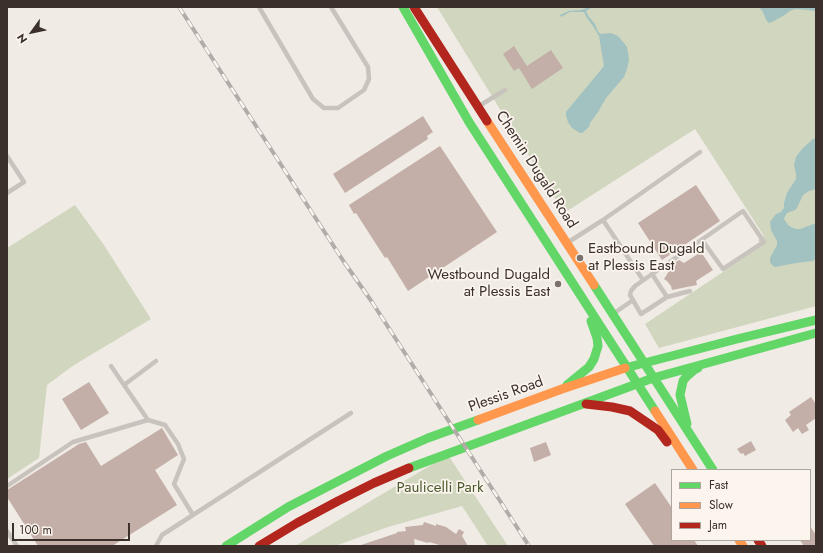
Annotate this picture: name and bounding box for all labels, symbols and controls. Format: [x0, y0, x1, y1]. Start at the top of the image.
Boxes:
north arrow [12, 12, 52, 52]
text: N [13, 31, 31, 47]
street label: Chemin Dugald Road [491, 108, 581, 232]
place label: Eastbound Dugald at Plessis East [588, 240, 704, 275]
marker: Eastbound Dugald at Plessis East [575, 253, 585, 263]
place label: Westbound Dugald at Plessis East [428, 266, 550, 301]
marker: Westbound Dugald at Plessis East [553, 279, 563, 289]
street label: Plessis Road [466, 373, 546, 417]
legend [671, 469, 811, 541]
text: Fast [709, 476, 728, 494]
park label: Paulicelli Park [396, 479, 484, 497]
text: Slow [709, 496, 733, 514]
scale bar [14, 515, 132, 541]
text: Jam [709, 516, 727, 534]
text: 100 m [19, 521, 52, 539]

